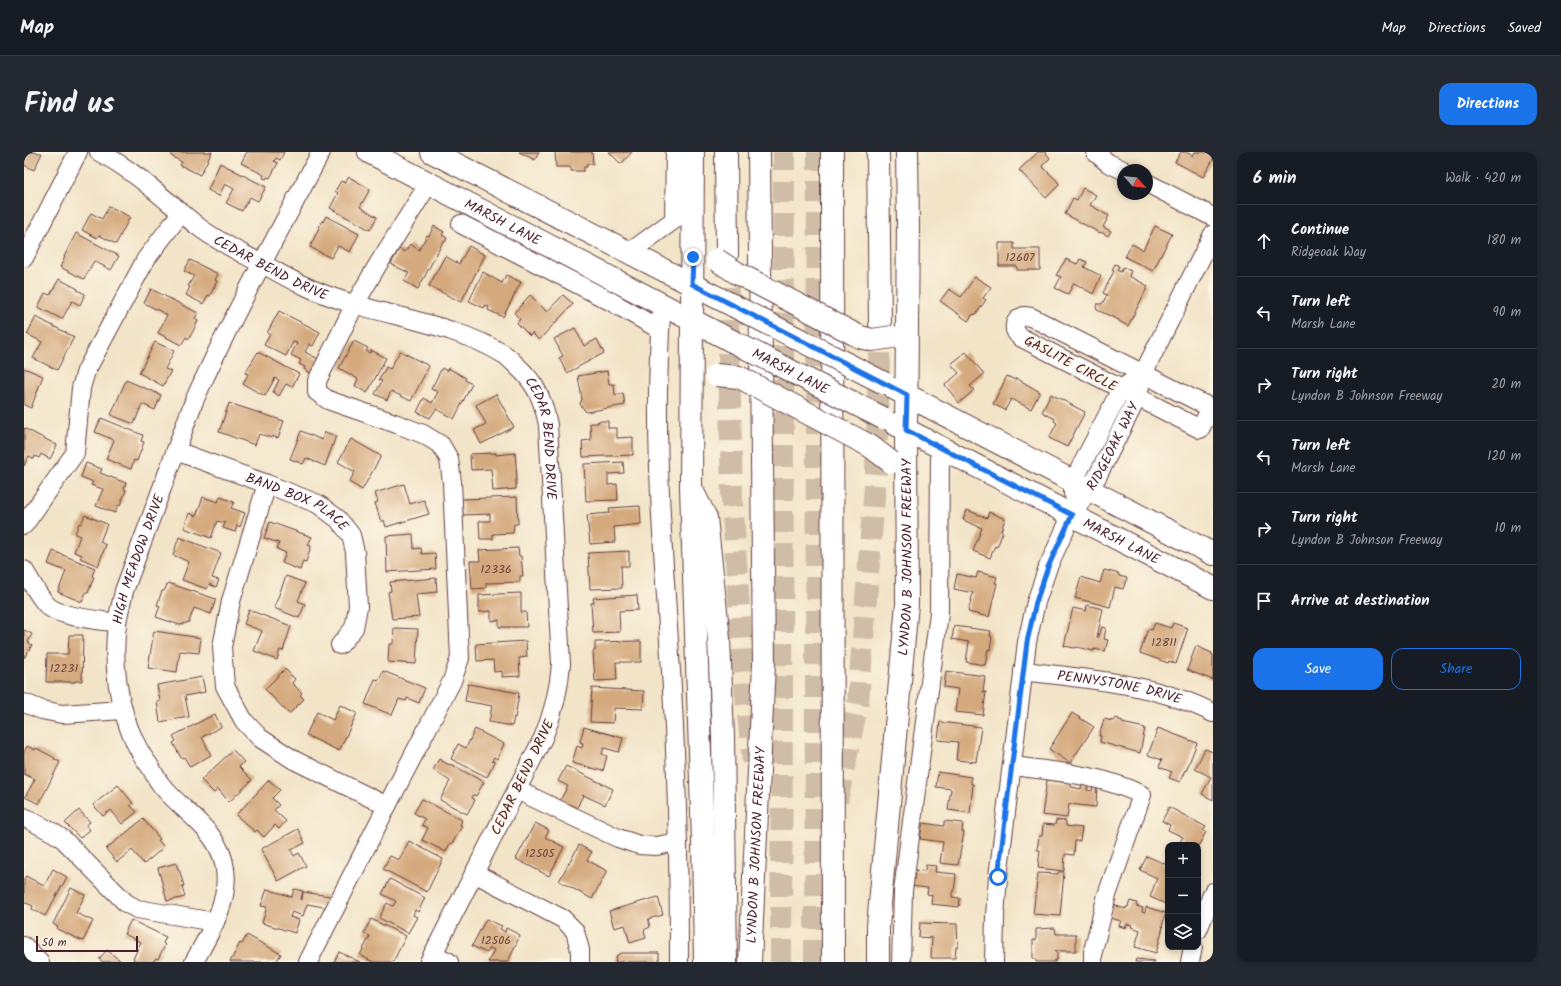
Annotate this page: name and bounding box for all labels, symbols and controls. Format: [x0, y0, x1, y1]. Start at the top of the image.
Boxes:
text: Map [20, 13, 54, 43]
text: Map [1381, 17, 1406, 39]
text: Directions [1428, 17, 1486, 39]
text: Saved [1508, 17, 1541, 39]
text: Find us [24, 82, 115, 127]
button: Directions [1439, 83, 1537, 125]
north arrow [1117, 164, 1153, 200]
text: 6 min [1253, 165, 1297, 192]
text: Walk · 420 m [1445, 168, 1521, 189]
street label: MARSH LANE [460, 193, 546, 252]
text: Continue [1291, 218, 1349, 242]
street label: CEDAR BEND DRIVE [209, 230, 332, 307]
icon: ahead [1253, 230, 1275, 252]
text: 180 m [1487, 230, 1521, 251]
text: Ridgeoak Way [1291, 242, 1366, 263]
route end [684, 248, 702, 266]
house number: 12607 [1006, 248, 1035, 267]
text: Turn left [1291, 290, 1351, 314]
icon: left [1253, 302, 1275, 324]
text: 90 m [1493, 302, 1521, 323]
text: Marsh Lane [1291, 314, 1355, 335]
street label: GASLITE CIRCLE [1020, 330, 1122, 398]
street label: MARSH LANE [748, 343, 833, 401]
text: Turn right [1291, 362, 1358, 386]
street label: CEDAR BEND DRIVE [519, 372, 562, 501]
icon: right [1253, 374, 1275, 396]
text: 20 m [1491, 374, 1521, 395]
text: Lyndon B Johnson Freeway [1291, 386, 1442, 407]
street label: RIDGEOAK WAY [1081, 398, 1146, 495]
text: Turn left [1291, 434, 1351, 458]
icon: left [1253, 446, 1275, 468]
text: 120 m [1487, 446, 1521, 467]
street label: LYNDON B JOHNSON FREEWAY [892, 458, 919, 657]
text: Marsh Lane [1291, 458, 1355, 479]
street label: BAND BOX PLACE [242, 467, 354, 537]
street label: HIGH MEADOW DRIVE [107, 490, 171, 626]
text: Turn right [1291, 506, 1358, 530]
street label: MARSH LANE [1079, 513, 1164, 571]
icon: right [1253, 518, 1275, 540]
text: 10 m [1495, 518, 1521, 539]
text: Lyndon B Johnson Freeway [1291, 530, 1442, 551]
house number: 12336 [480, 560, 512, 579]
text: Arrive at destination [1291, 589, 1430, 613]
icon: arrive [1253, 590, 1275, 612]
house number: 12811 [1151, 633, 1177, 652]
button: Save [1253, 648, 1383, 690]
button: Share [1391, 648, 1521, 690]
house number: 12231 [50, 659, 78, 678]
street label: PENNYSTONE DRIVE [1056, 665, 1186, 711]
street label: CEDAR BEND DRIVE [485, 715, 561, 839]
street label: LYNDON B JOHNSON FREEWAY [741, 745, 772, 944]
map controls [1165, 842, 1201, 950]
button: + [1165, 842, 1201, 878]
house number: 12505 [525, 844, 556, 863]
route start [989, 868, 1007, 886]
button: − [1165, 878, 1201, 914]
button: layers [1165, 914, 1201, 950]
house number: 12506 [481, 931, 511, 950]
scale bar [36, 934, 138, 953]
text: 50 m [42, 934, 67, 952]

